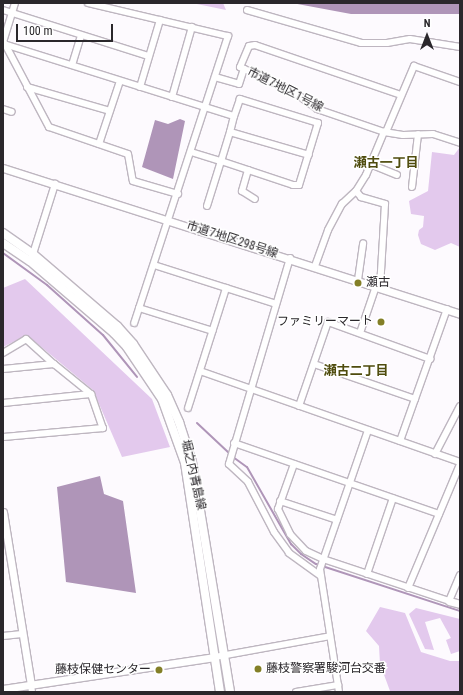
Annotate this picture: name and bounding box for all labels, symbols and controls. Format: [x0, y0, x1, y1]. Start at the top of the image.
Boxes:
scale bar [18, 16, 115, 42]
north arrow [407, 16, 447, 56]
text: N [424, 17, 430, 30]
text: 100 m [23, 24, 53, 38]
street label: 市道7地区1号線 [244, 65, 326, 115]
district label: 瀬古一丁目 [354, 155, 418, 171]
street label: 市道7地区298号線 [184, 218, 280, 262]
place label: 瀬古 [366, 276, 390, 290]
marker: 瀬古 [353, 278, 363, 288]
place label: ファミリーマート [277, 315, 373, 329]
marker: ファミリーマート [376, 317, 386, 327]
district label: 瀬古二丁目 [324, 363, 388, 379]
street label: 堀之内青島線 [178, 438, 208, 512]
place label: 藤枝警察署駿河台交番 [266, 662, 386, 676]
place label: 藤枝保健センター [55, 663, 151, 677]
marker: 藤枝警察署駿河台交番 [253, 664, 263, 674]
marker: 藤枝保健センター [154, 665, 164, 675]

